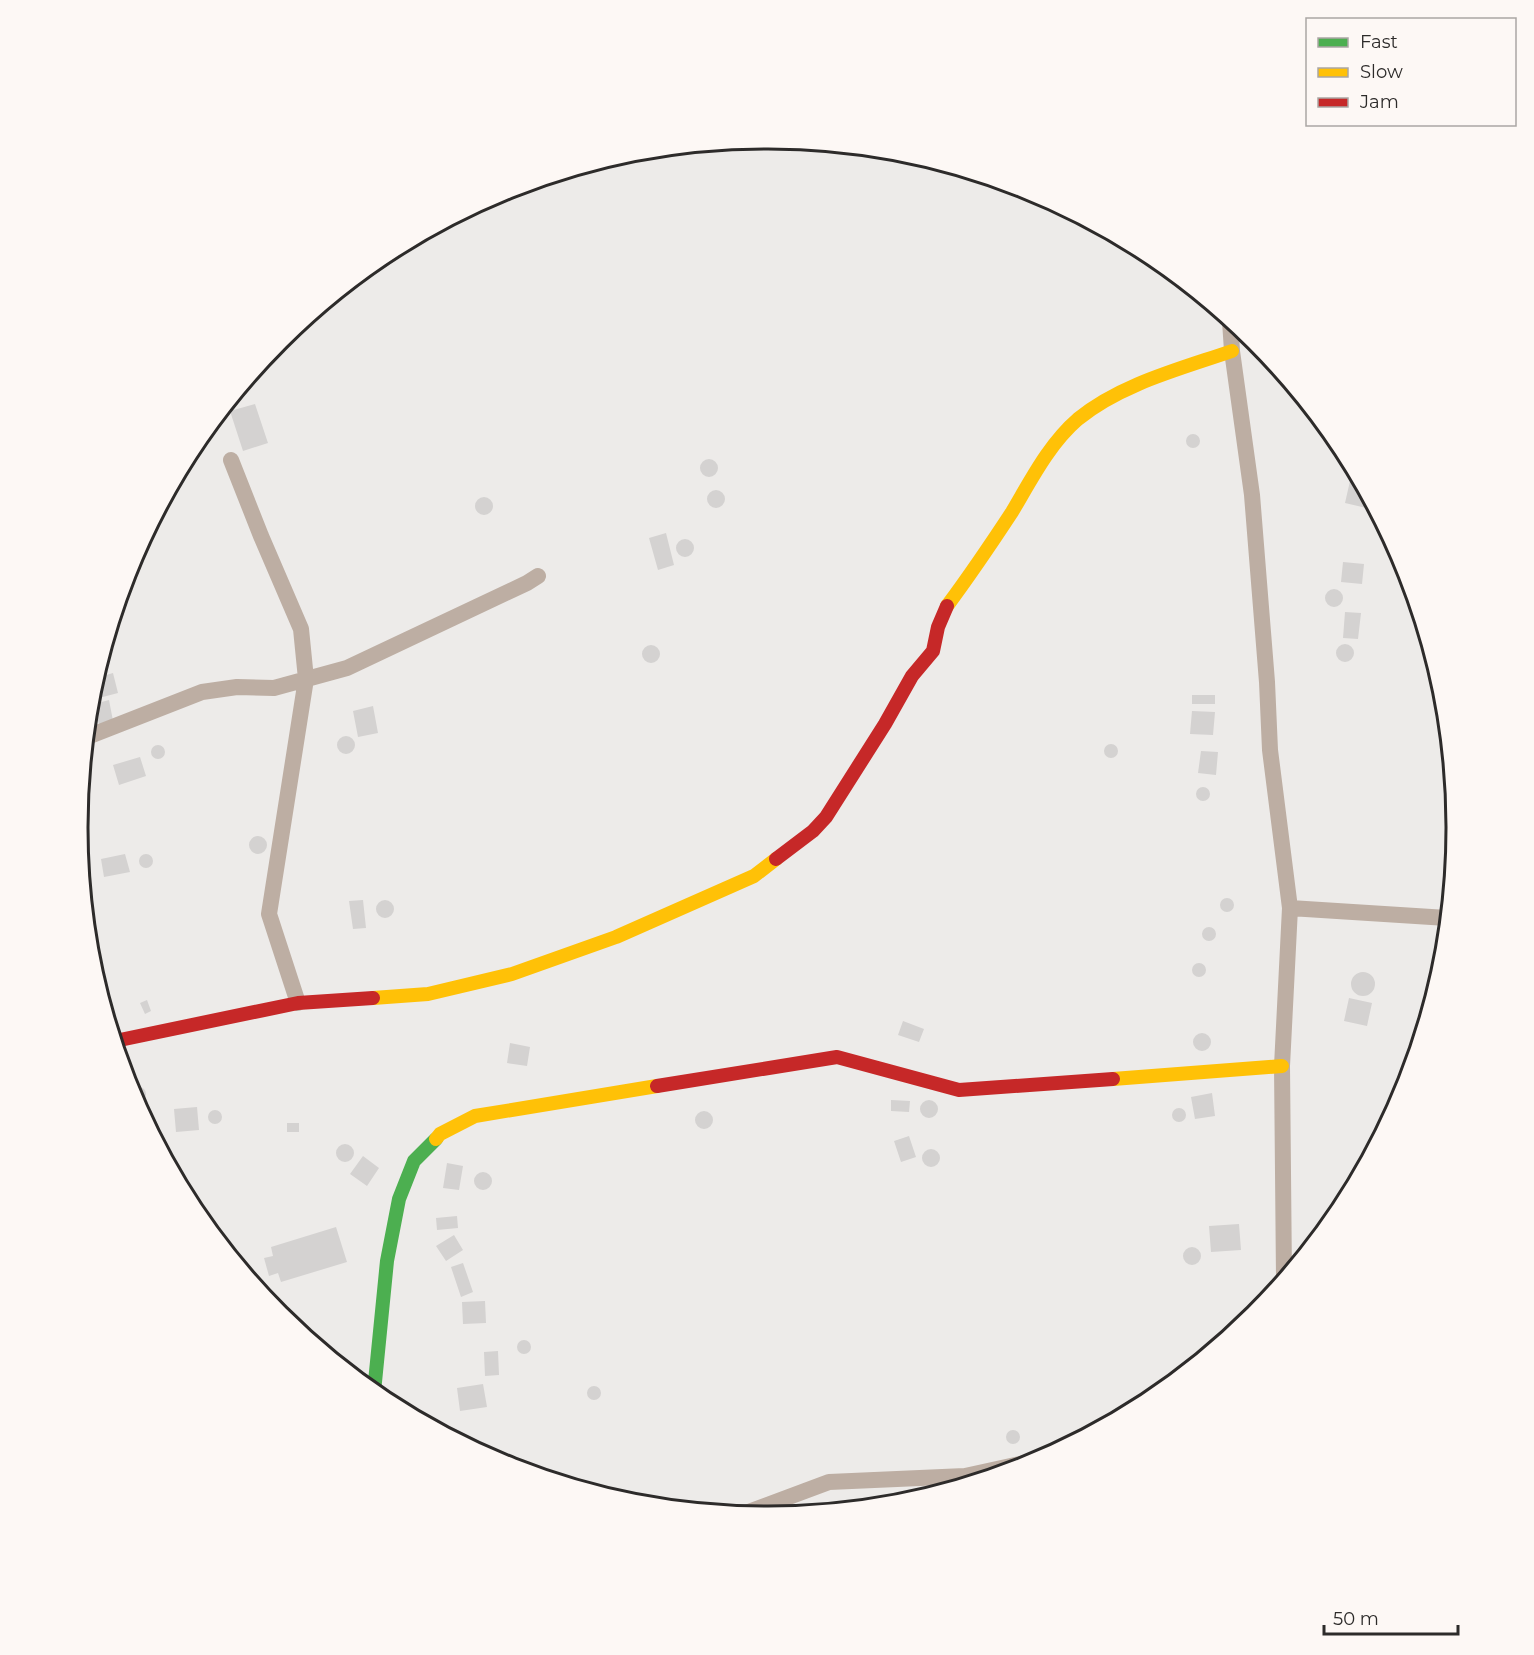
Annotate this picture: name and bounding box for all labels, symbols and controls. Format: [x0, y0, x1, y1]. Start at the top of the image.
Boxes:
legend [1306, 18, 1516, 126]
text: Fast [1360, 31, 1398, 53]
text: Slow [1360, 61, 1403, 83]
text: Jam [1359, 91, 1399, 113]
scale bar [1324, 1598, 1458, 1636]
text: 50 m [1333, 1608, 1379, 1630]

